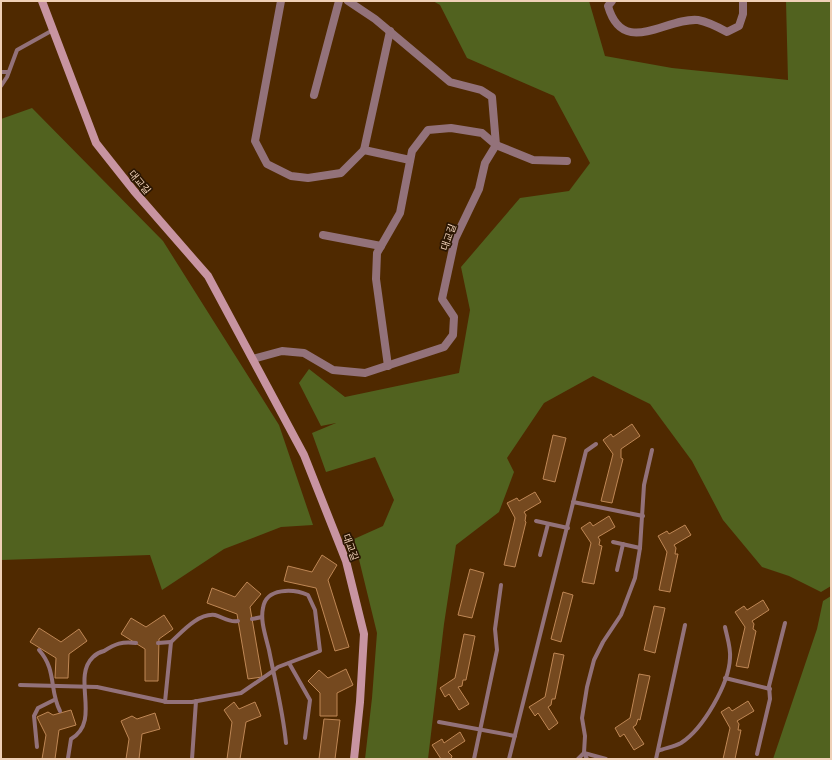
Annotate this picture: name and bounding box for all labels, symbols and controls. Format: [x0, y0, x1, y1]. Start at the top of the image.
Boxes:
street label: 대교길 [126, 167, 154, 197]
street label: 대교길 [437, 222, 459, 252]
street label: 대교길 [340, 532, 362, 562]

